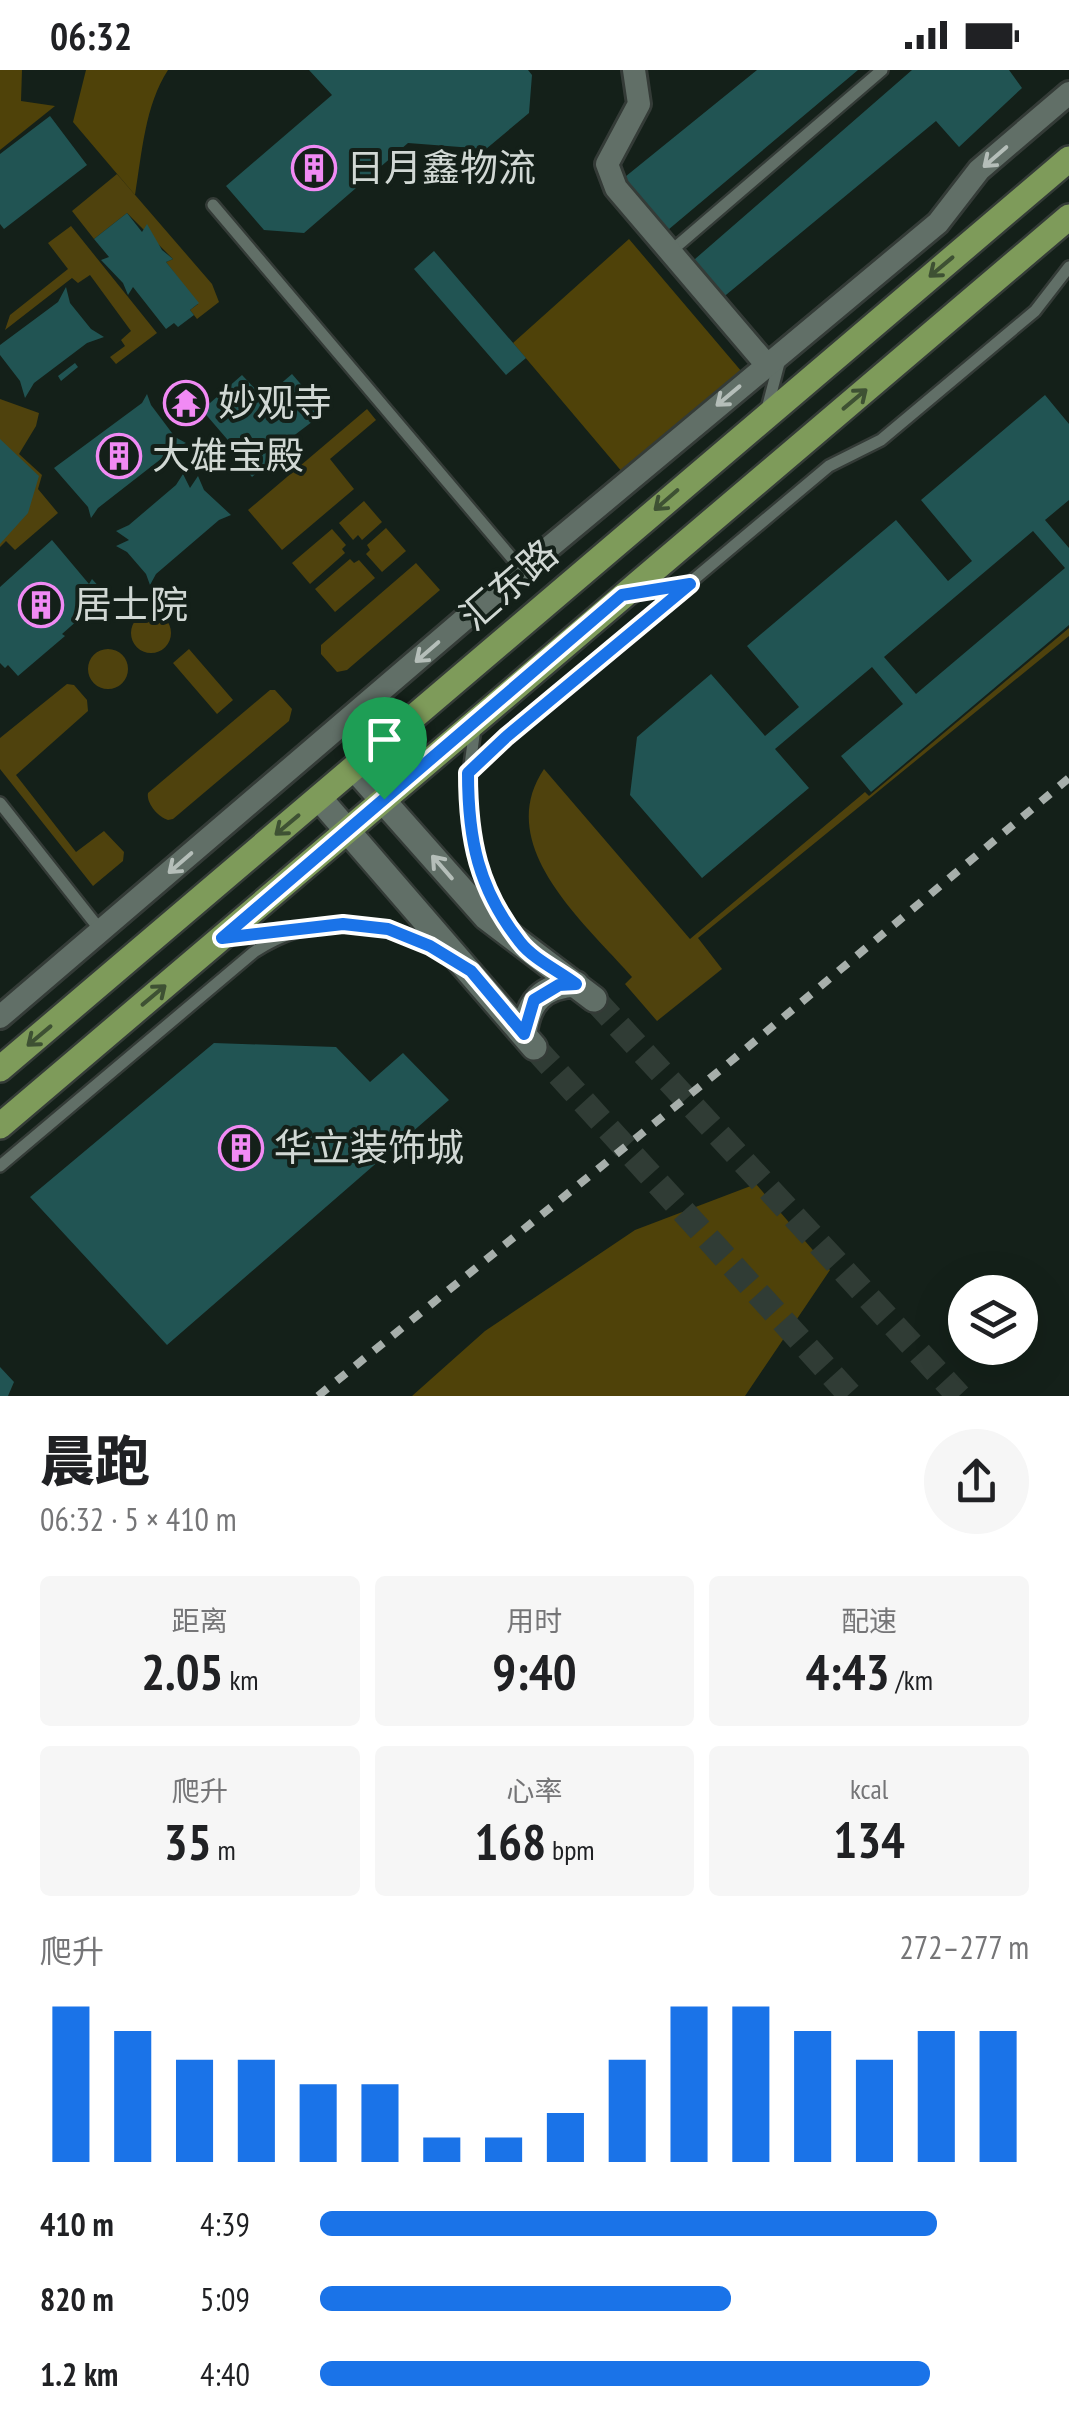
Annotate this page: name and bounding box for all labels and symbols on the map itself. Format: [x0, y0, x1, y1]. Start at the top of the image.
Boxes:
place label: 日月鑫物流 [346, 142, 536, 191]
building icon: 日月鑫物流 [291, 145, 337, 191]
one-way arrow [983, 145, 1008, 168]
one-way arrow [929, 255, 954, 278]
place label: 妙观寺 [218, 377, 332, 426]
temple icon: 妙观寺 [163, 380, 209, 426]
one-way arrow [716, 385, 741, 408]
one-way arrow [841, 388, 867, 410]
place label: 大雄宝殿 [152, 430, 304, 479]
building icon: 大雄宝殿 [96, 433, 142, 479]
one-way arrow [654, 488, 680, 510]
street label: 汇东路 [449, 528, 567, 640]
place label: 居士院 [74, 579, 188, 628]
building icon: 居士院 [18, 582, 64, 628]
one-way arrow [414, 640, 440, 662]
pin [342, 697, 427, 800]
one-way arrow [275, 813, 300, 836]
one-way arrow [168, 852, 193, 875]
one-way arrow [431, 855, 454, 880]
one-way arrow [141, 985, 167, 1007]
one-way arrow [27, 1024, 53, 1046]
place label: 华立装饰城 [274, 1122, 464, 1171]
building icon: 华立装饰城 [218, 1125, 264, 1171]

